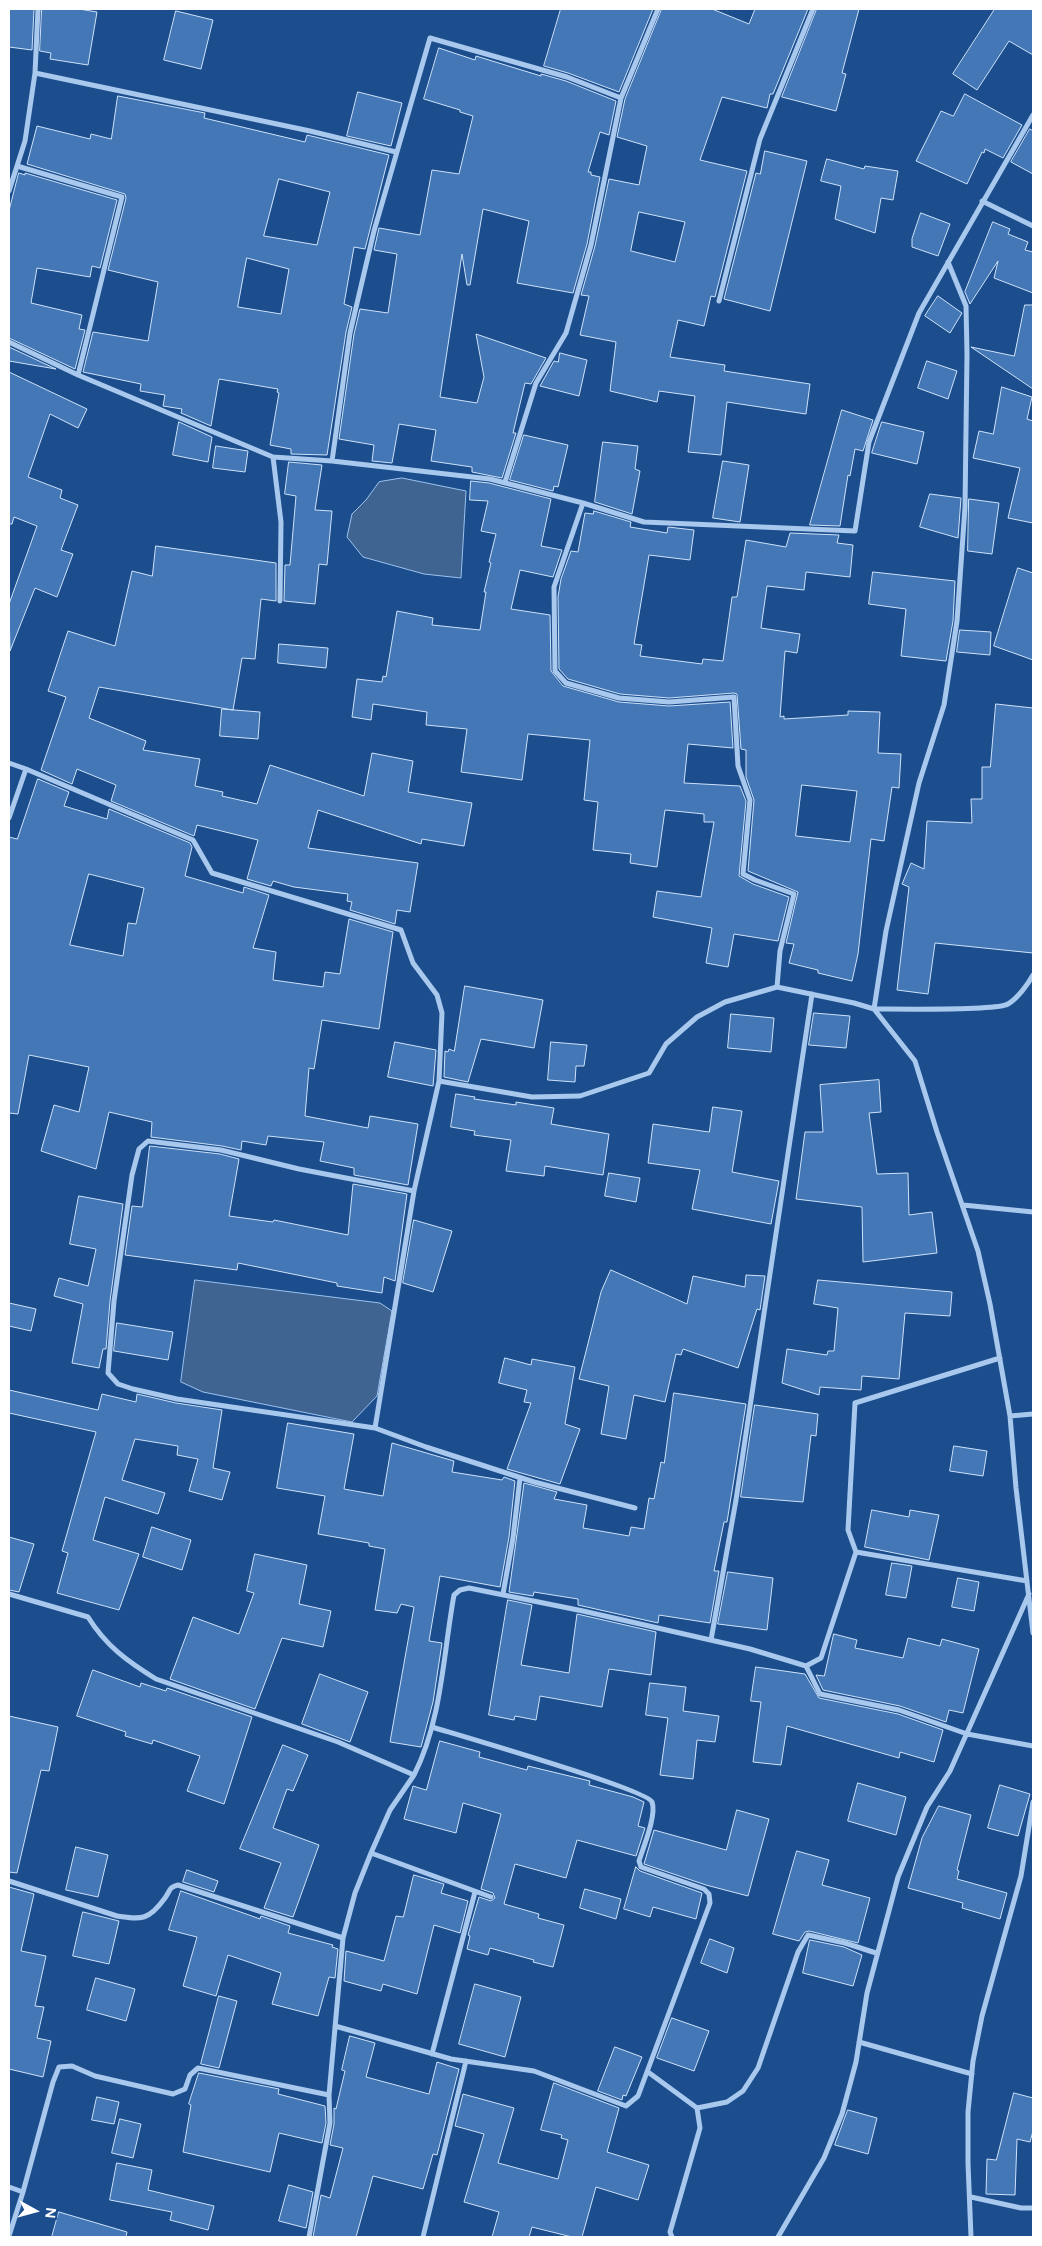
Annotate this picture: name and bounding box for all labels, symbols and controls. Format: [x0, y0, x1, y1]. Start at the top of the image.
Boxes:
north arrow [10, 2186, 60, 2236]
text: N [41, 2206, 59, 2219]

